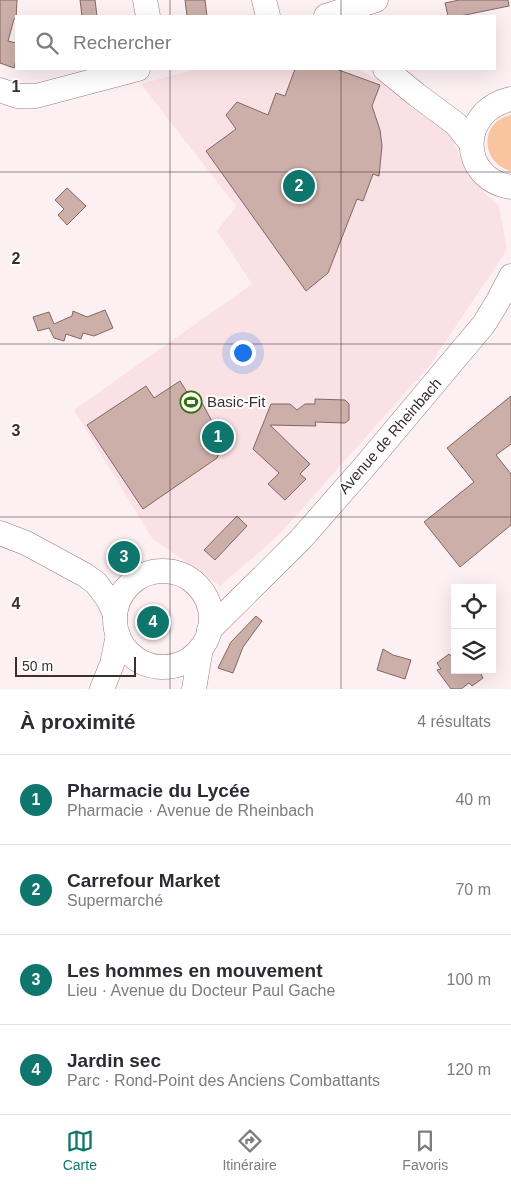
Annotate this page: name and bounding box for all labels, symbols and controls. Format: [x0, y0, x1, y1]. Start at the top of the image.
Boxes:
search box [15, 15, 496, 70]
icon: search [33, 29, 61, 57]
text: Rechercher [73, 32, 171, 53]
text: 1 [12, 78, 21, 95]
pin: 2 [283, 167, 315, 205]
text: 2 [12, 250, 21, 267]
your location [230, 340, 256, 366]
street label: Avenue de Rheinbach [335, 374, 444, 497]
sports icon: Basic-Fit [179, 390, 203, 414]
place label: Basic-Fit [207, 393, 266, 410]
pin: 1 [202, 418, 234, 456]
text: 3 [12, 422, 21, 439]
pin: 3 [108, 538, 140, 576]
map controls [451, 584, 496, 674]
button: locate [451, 584, 496, 629]
text: 4 [12, 595, 21, 612]
pin: 4 [137, 603, 169, 641]
button: layers [451, 629, 496, 674]
scale bar [15, 654, 136, 677]
text: 50 m [22, 658, 53, 674]
text: À proximité [20, 710, 136, 733]
text: 4 résultats [417, 713, 491, 730]
text: Pharmacie du Lycée [67, 780, 250, 801]
text: 1 [32, 791, 40, 808]
text: 40 m [455, 791, 491, 808]
text: Pharmacie · Avenue de Rheinbach [67, 802, 314, 819]
text: Carrefour Market [67, 870, 220, 891]
text: 2 [32, 881, 40, 898]
text: 70 m [455, 881, 491, 898]
text: Supermarché [67, 892, 163, 909]
text: Les hommes en mouvement [67, 960, 323, 981]
text: 3 [32, 971, 40, 988]
text: 100 m [447, 971, 491, 988]
text: Lieu · Avenue du Docteur Paul Gache [67, 982, 335, 999]
text: Jardin sec [67, 1050, 161, 1071]
text: 4 [32, 1061, 40, 1078]
text: 120 m [447, 1061, 491, 1078]
text: Parc · Rond-Point des Anciens Combattants [67, 1072, 380, 1089]
tab: Carte [63, 1127, 97, 1173]
tab: Itinéraire [222, 1127, 277, 1173]
tab: Favoris [402, 1127, 448, 1173]

